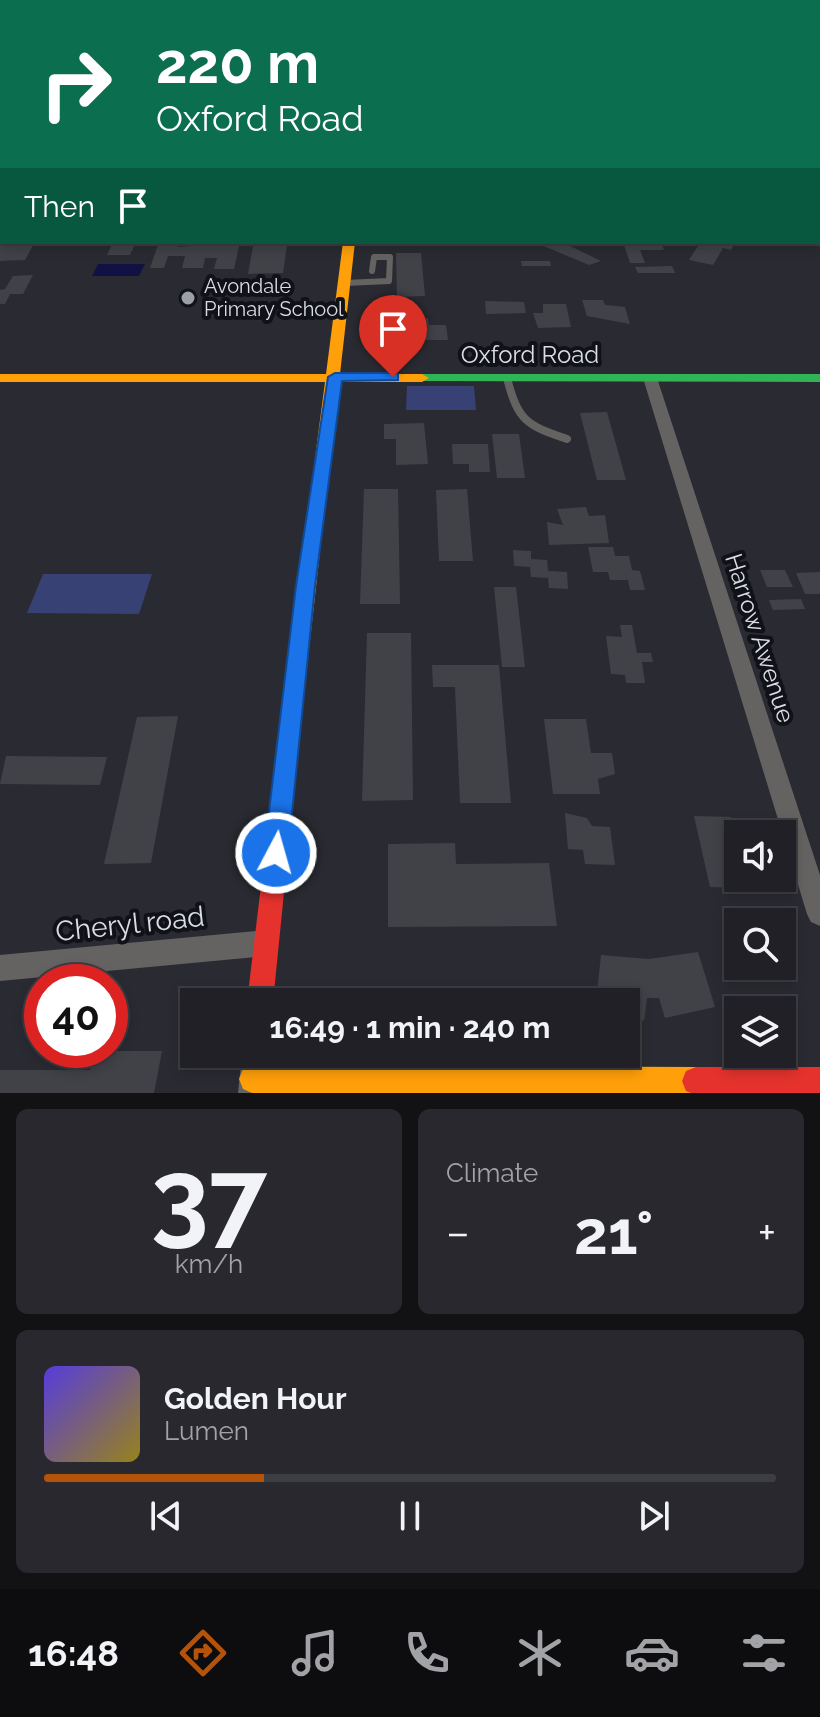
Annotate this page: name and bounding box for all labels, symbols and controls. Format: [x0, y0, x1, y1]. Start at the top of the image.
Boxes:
text: 220 m [156, 30, 319, 96]
icon: right [24, 32, 128, 136]
text: Oxford Road [156, 97, 364, 139]
icon: arrive [111, 184, 155, 228]
text: Then [24, 189, 95, 224]
place label: Avondale Primary School [204, 274, 344, 321]
marker: Avondale Primary School [179, 289, 197, 307]
pin [359, 295, 427, 377]
icon: arrive [371, 307, 415, 351]
street label: Oxford Road [461, 340, 599, 369]
street label: Harrow Awenue [719, 550, 801, 726]
position arrow [234, 811, 318, 895]
map controls [724, 820, 796, 1068]
button: sound [724, 820, 796, 892]
street label: Cheryl road [54, 900, 206, 948]
button: search [724, 908, 796, 980]
speed limit sign: 40 [24, 964, 128, 1068]
button: layers [724, 996, 796, 1068]
text: 16:49 · 1 min · 240 m [270, 1010, 550, 1045]
text: 37 [151, 1136, 267, 1258]
text: Climate [446, 1158, 538, 1188]
text: 21° [574, 1198, 653, 1268]
text: − [446, 1207, 470, 1258]
text: + [758, 1207, 776, 1258]
text: km/h [175, 1249, 243, 1279]
text: Golden Hour [164, 1381, 347, 1416]
text: Lumen [164, 1416, 249, 1446]
icon: previous [144, 1494, 188, 1538]
icon: pause [388, 1494, 432, 1538]
icon: next [632, 1494, 676, 1538]
icon: directions [175, 1625, 231, 1681]
icon: music [287, 1625, 343, 1681]
icon: phone [399, 1625, 455, 1681]
icon: climate [512, 1625, 568, 1681]
icon: car [624, 1625, 680, 1681]
icon: filters [736, 1625, 792, 1681]
text: 16:48 [28, 1632, 119, 1674]

